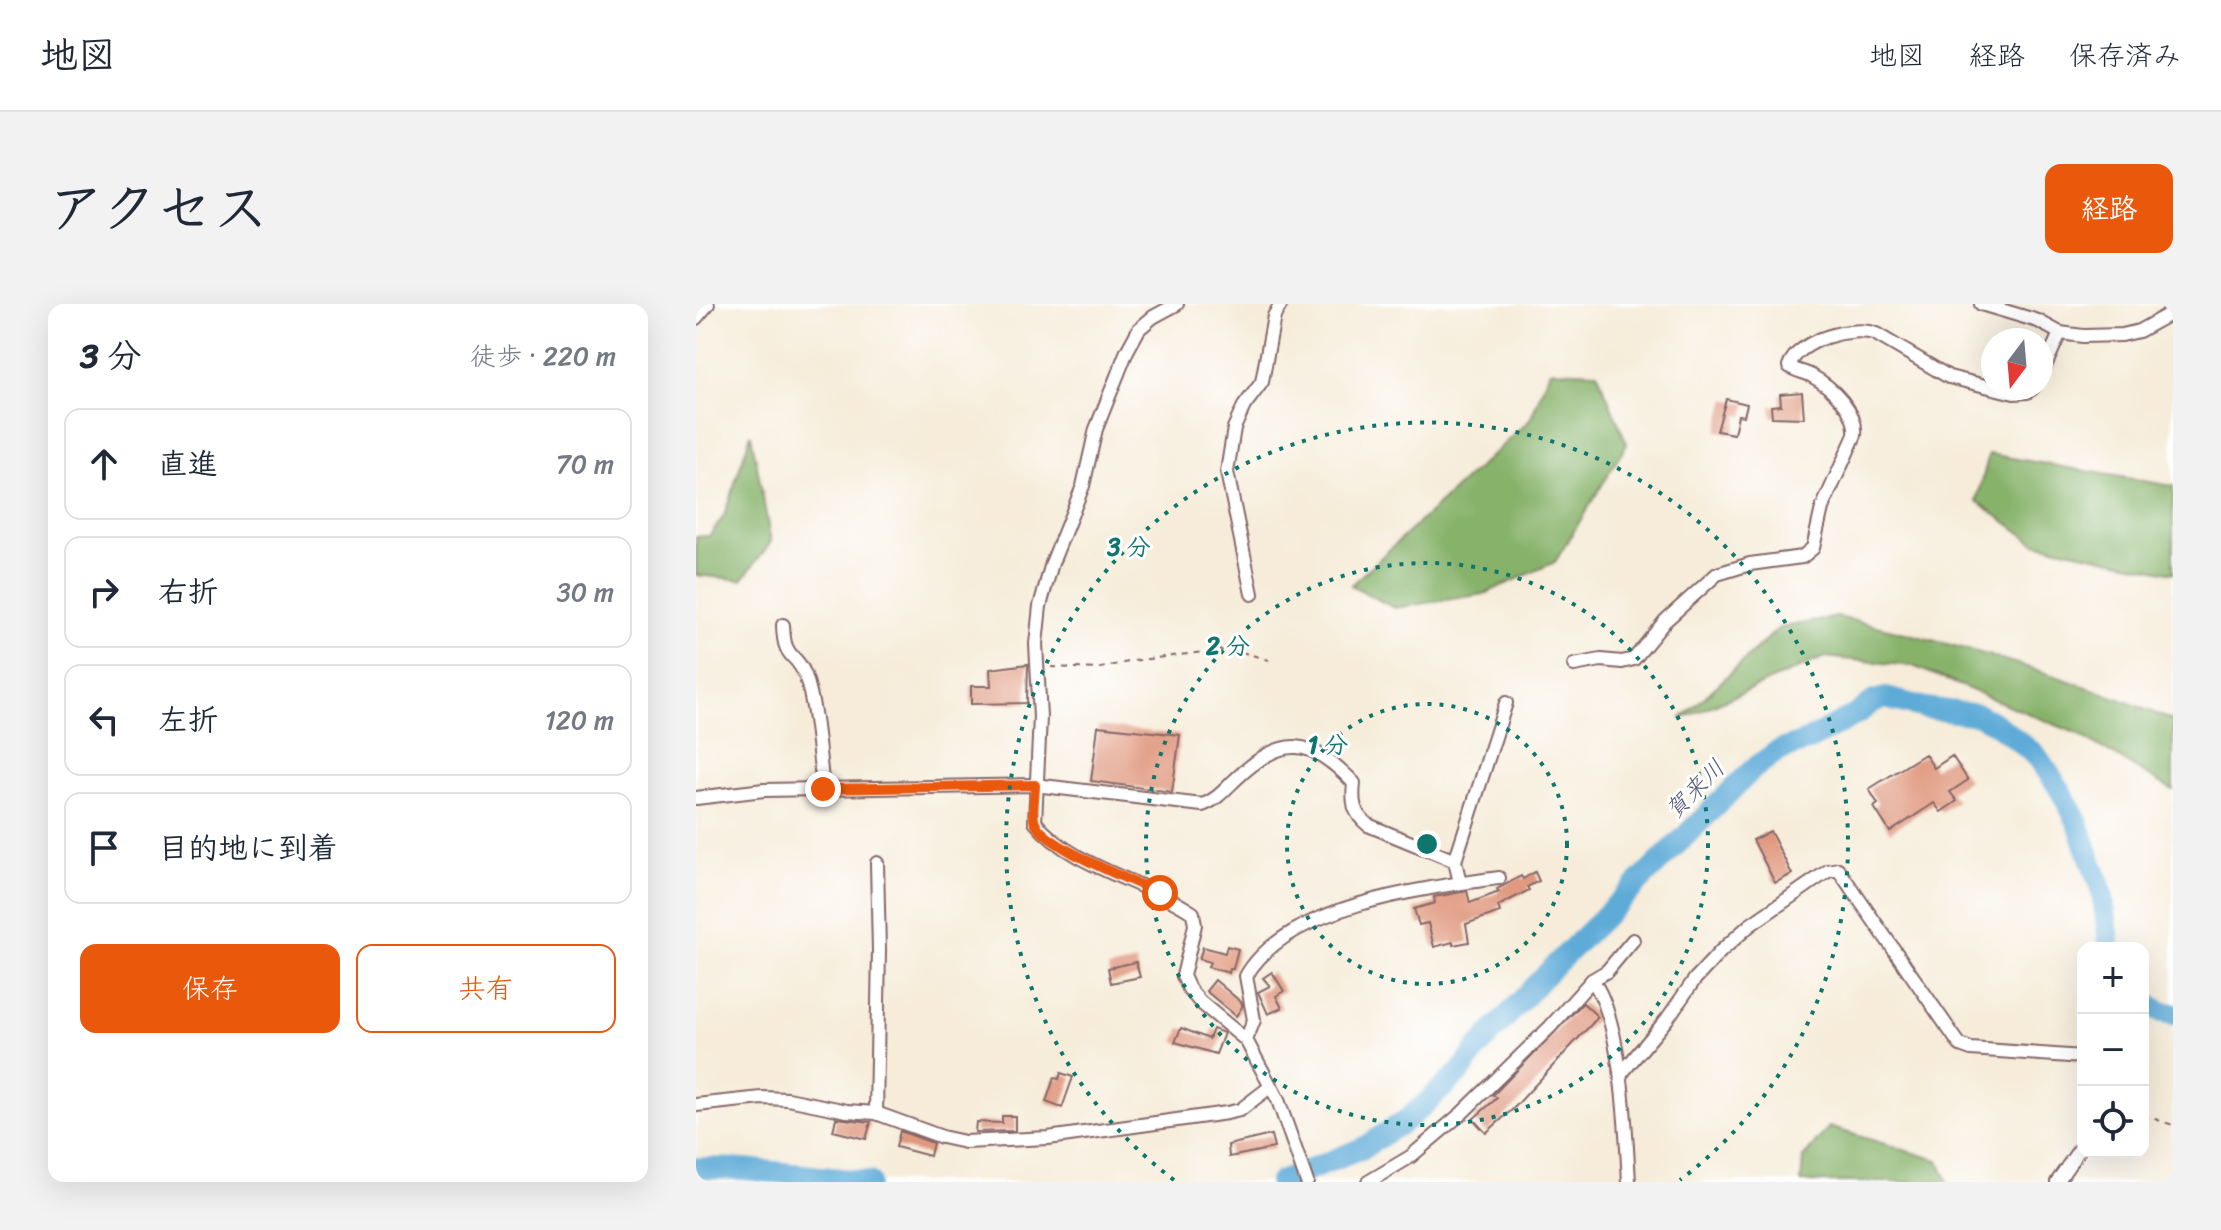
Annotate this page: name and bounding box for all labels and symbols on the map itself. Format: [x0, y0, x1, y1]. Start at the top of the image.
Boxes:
north arrow [1981, 328, 2053, 400]
text: 3 分 [1106, 526, 1151, 568]
text: 2 分 [1205, 625, 1250, 667]
text: 1 分 [1308, 724, 1348, 766]
water label: 賀来川 [1655, 749, 1735, 829]
route end [805, 771, 841, 807]
centre of rings [1413, 830, 1441, 858]
route start [1142, 875, 1178, 911]

